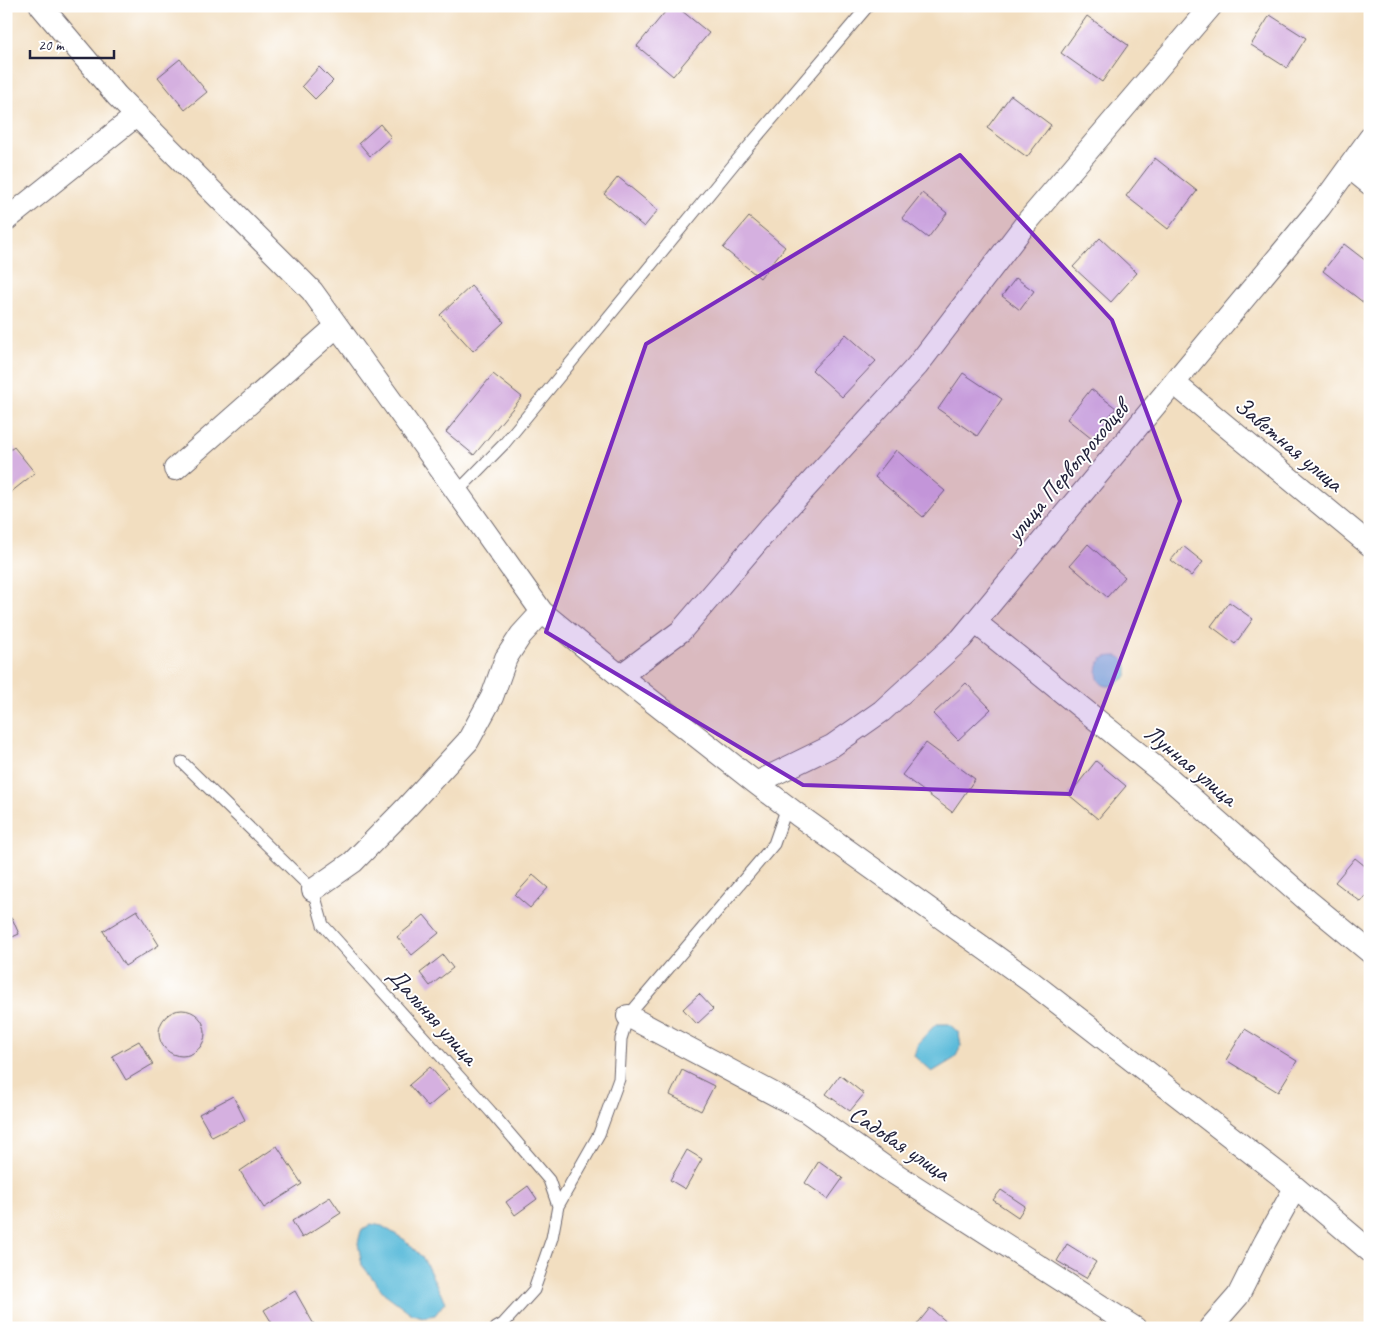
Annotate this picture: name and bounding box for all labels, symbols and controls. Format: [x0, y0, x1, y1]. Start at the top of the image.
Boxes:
scale bar [30, 28, 114, 60]
text: 20 m [38, 36, 65, 55]
street label: улица Первопроходцев [998, 390, 1138, 549]
street label: Заветная улица [1229, 390, 1351, 499]
street label: Лунная улица [1138, 718, 1245, 814]
street label: Дальняя улица [381, 961, 486, 1073]
street label: Садовая улица [844, 1098, 957, 1188]

